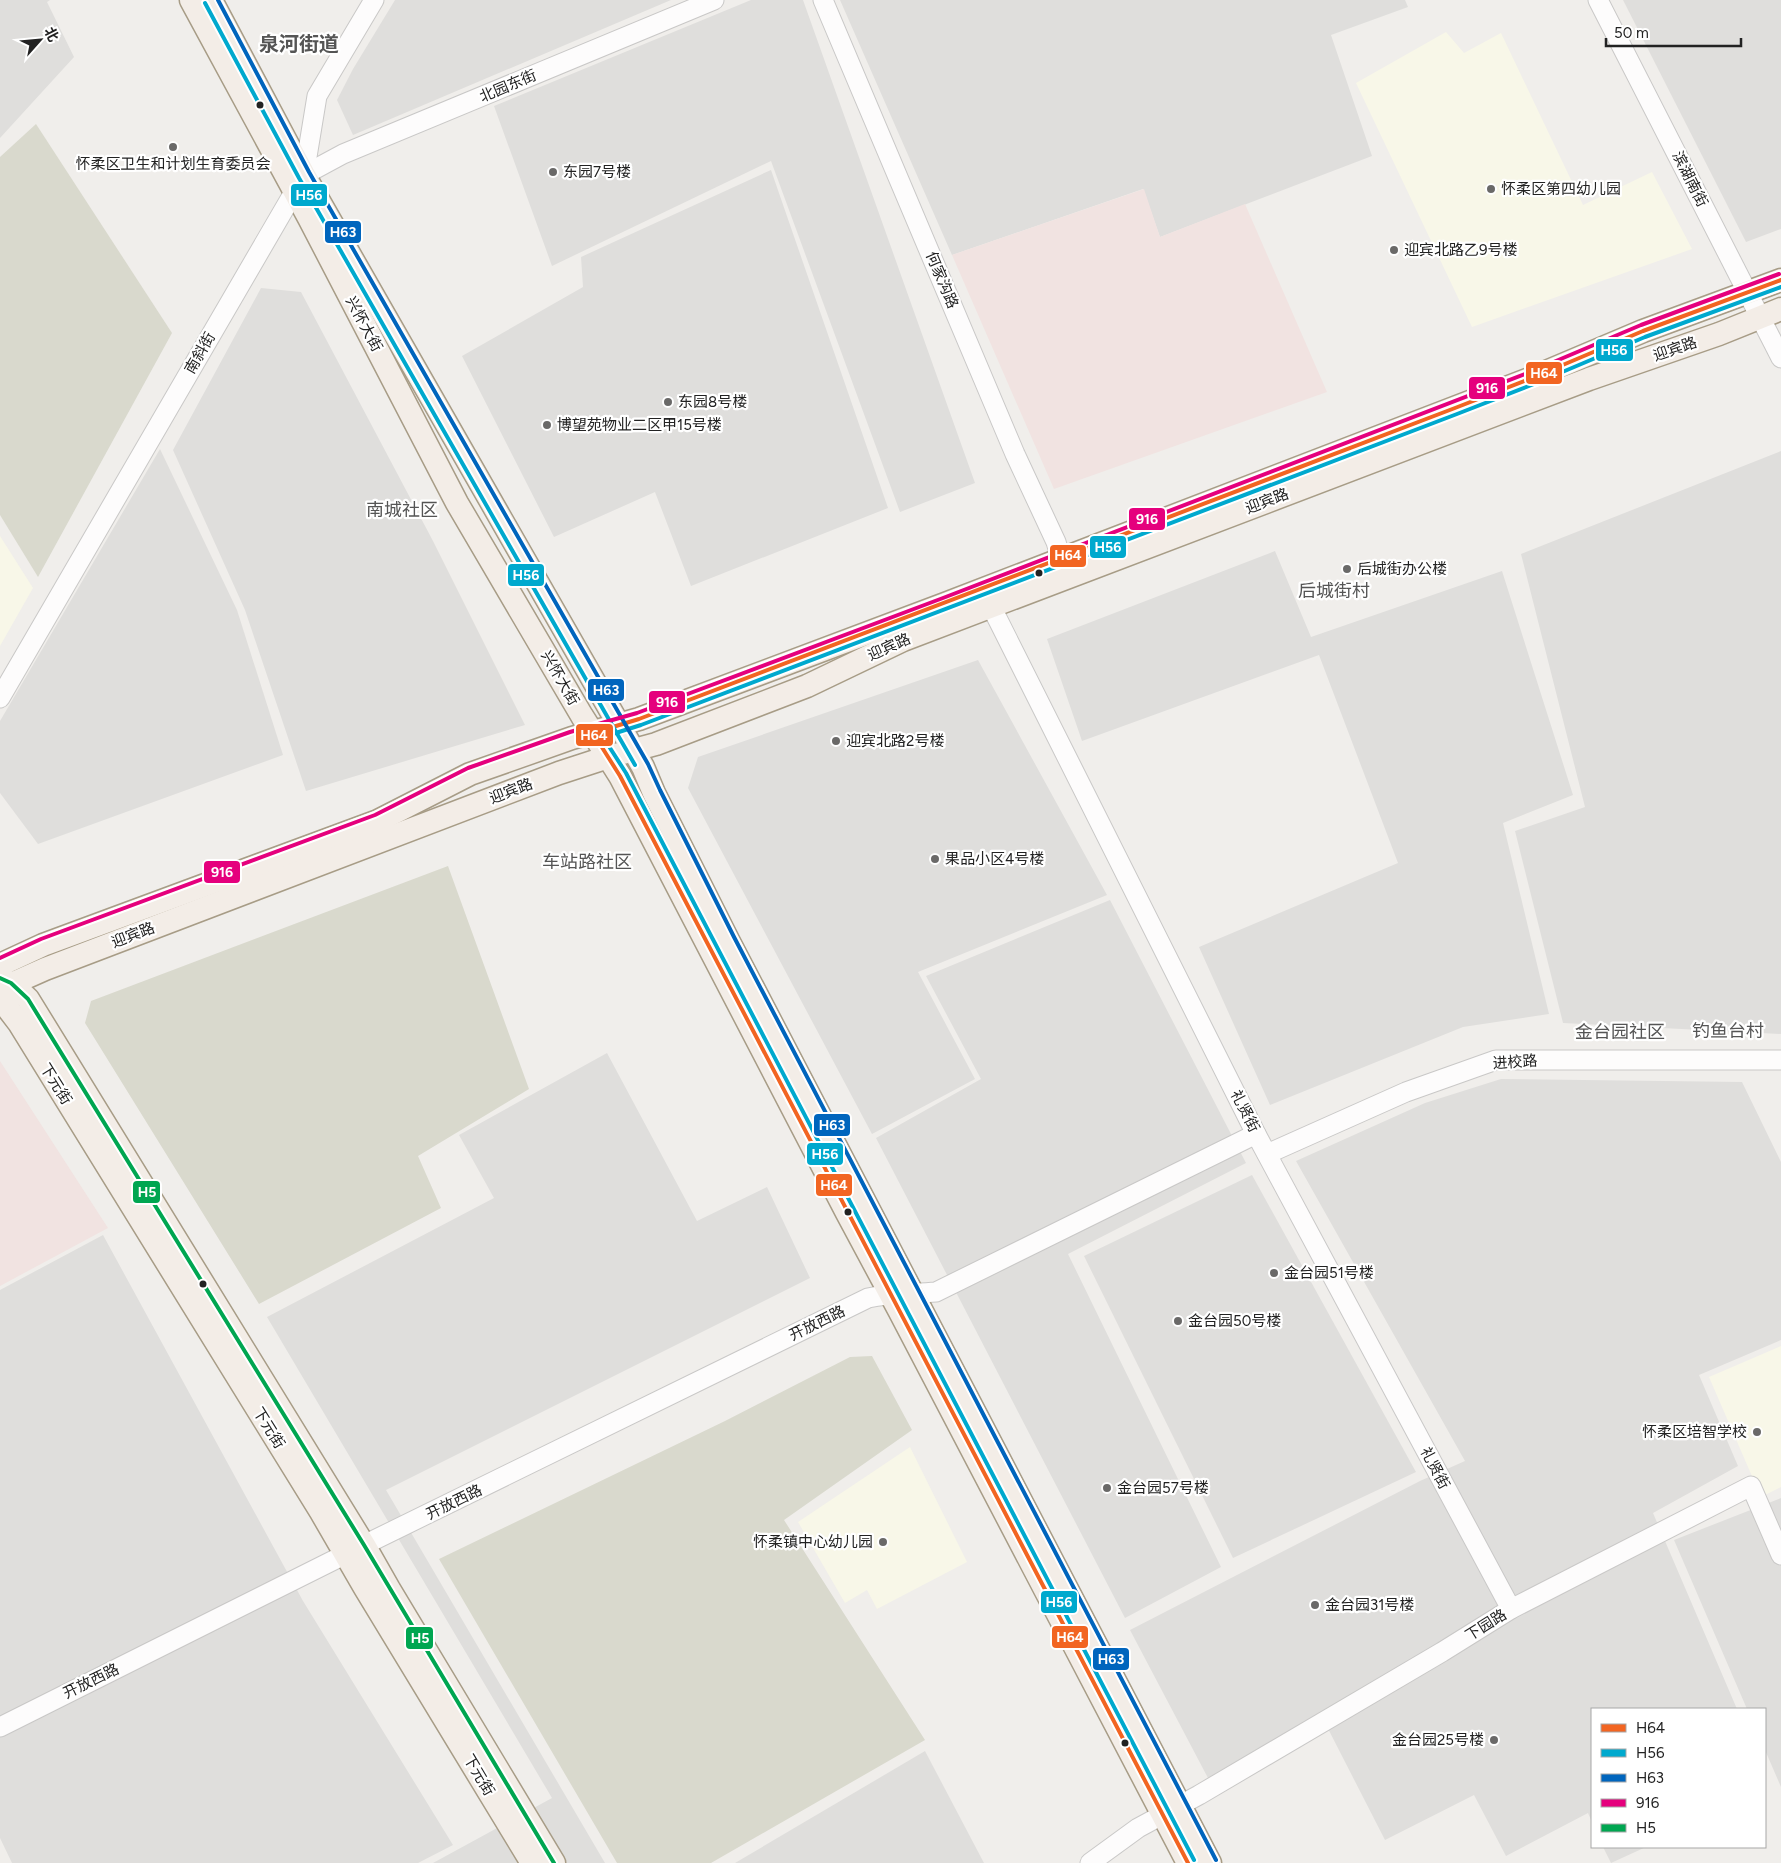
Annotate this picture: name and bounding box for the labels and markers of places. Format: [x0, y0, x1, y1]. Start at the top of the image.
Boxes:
unlabelled marker [255, 100, 265, 110]
marker: 怀柔区卫生和计划生育委员会 [167, 141, 179, 153]
place label: 怀柔区卫生和计划生育委员会 [75, 155, 271, 173]
place label: 东园7号楼 [563, 163, 631, 181]
marker: 东园7号楼 [547, 166, 559, 178]
place label: 怀柔区第四幼儿园 [1501, 180, 1621, 198]
marker: 怀柔区第四幼儿园 [1485, 183, 1497, 195]
place label: 迎宾北路乙9号楼 [1404, 241, 1518, 259]
marker: 迎宾北路乙9号楼 [1388, 244, 1400, 256]
place label: 东园8号楼 [678, 393, 747, 411]
marker: 东园8号楼 [662, 396, 674, 408]
place label: 博望苑物业二区甲15号楼 [557, 416, 722, 434]
marker: 博望苑物业二区甲15号楼 [541, 419, 553, 431]
place label: 后城街办公楼 [1357, 560, 1447, 578]
marker: 后城街办公楼 [1341, 563, 1353, 575]
unlabelled marker [1034, 568, 1044, 578]
place label: 迎宾北路2号楼 [846, 732, 944, 750]
marker: 迎宾北路2号楼 [830, 735, 842, 747]
place label: 果品小区4号楼 [945, 850, 1044, 868]
marker: 果品小区4号楼 [929, 853, 941, 865]
unlabelled marker [843, 1207, 853, 1217]
place label: 金台园51号楼 [1284, 1264, 1374, 1282]
marker: 金台园51号楼 [1268, 1267, 1280, 1279]
unlabelled marker [198, 1279, 208, 1289]
place label: 金台园50号楼 [1188, 1312, 1281, 1330]
marker: 金台园50号楼 [1172, 1315, 1184, 1327]
place label: 怀柔区培智学校 [1642, 1423, 1747, 1441]
marker: 怀柔区培智学校 [1751, 1426, 1763, 1438]
place label: 金台园57号楼 [1117, 1479, 1209, 1497]
marker: 金台园57号楼 [1101, 1482, 1113, 1494]
place label: 怀柔镇中心幼儿园 [753, 1533, 873, 1551]
marker: 怀柔镇中心幼儿园 [877, 1536, 889, 1548]
place label: 金台园31号楼 [1325, 1596, 1414, 1614]
marker: 金台园31号楼 [1309, 1599, 1321, 1611]
place label: 金台园25号楼 [1392, 1731, 1484, 1749]
marker: 金台园25号楼 [1488, 1734, 1500, 1746]
unlabelled marker [1120, 1738, 1130, 1748]

